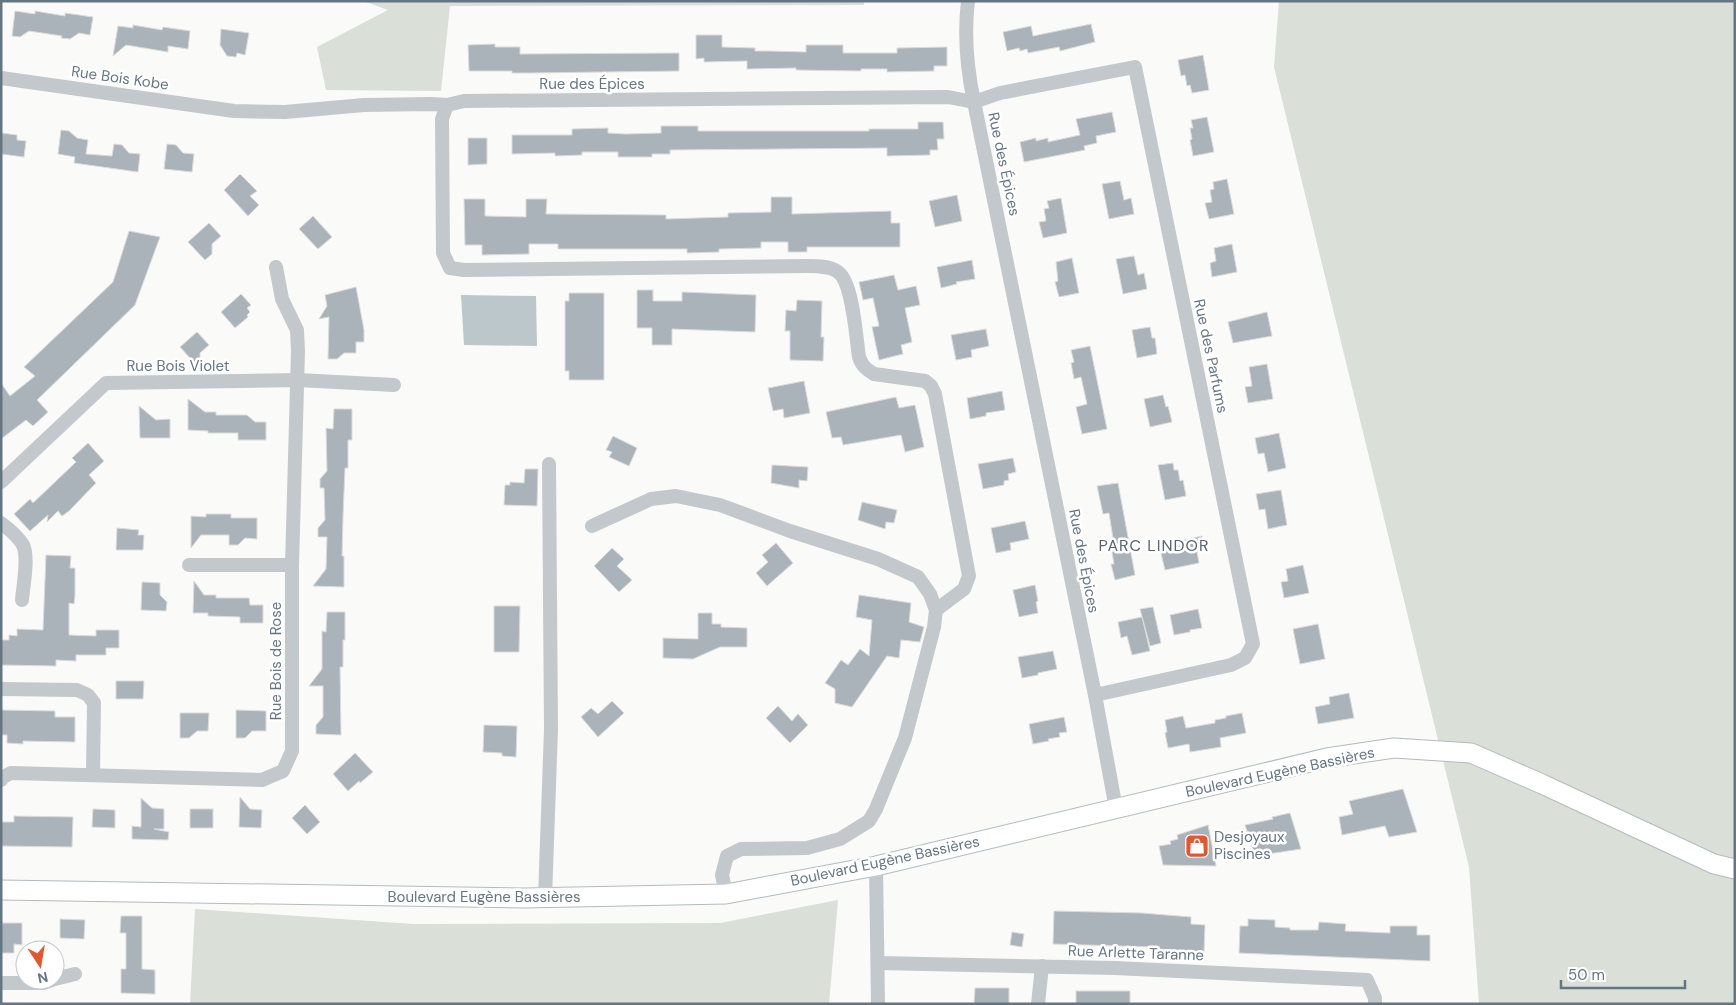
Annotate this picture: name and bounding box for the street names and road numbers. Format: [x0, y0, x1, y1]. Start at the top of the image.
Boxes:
street label: Rue Bois Kobe [70, 61, 170, 95]
street label: Rue des Épices [539, 74, 645, 94]
street label: Rue des Épices [983, 110, 1025, 218]
street label: Rue des Parfums [1189, 297, 1233, 415]
street label: Rue Bois Violet [126, 356, 230, 376]
street label: Rue des Épices [1064, 507, 1104, 615]
street label: Rue Bois de Rose [266, 602, 286, 720]
street label: Boulevard Eugène Bassières [1184, 742, 1376, 802]
street label: Boulevard Eugène Bassières [789, 831, 981, 891]
street label: Boulevard Eugène Bassières [388, 887, 580, 907]
street label: Rue Arlette Taranne [1068, 941, 1204, 965]

